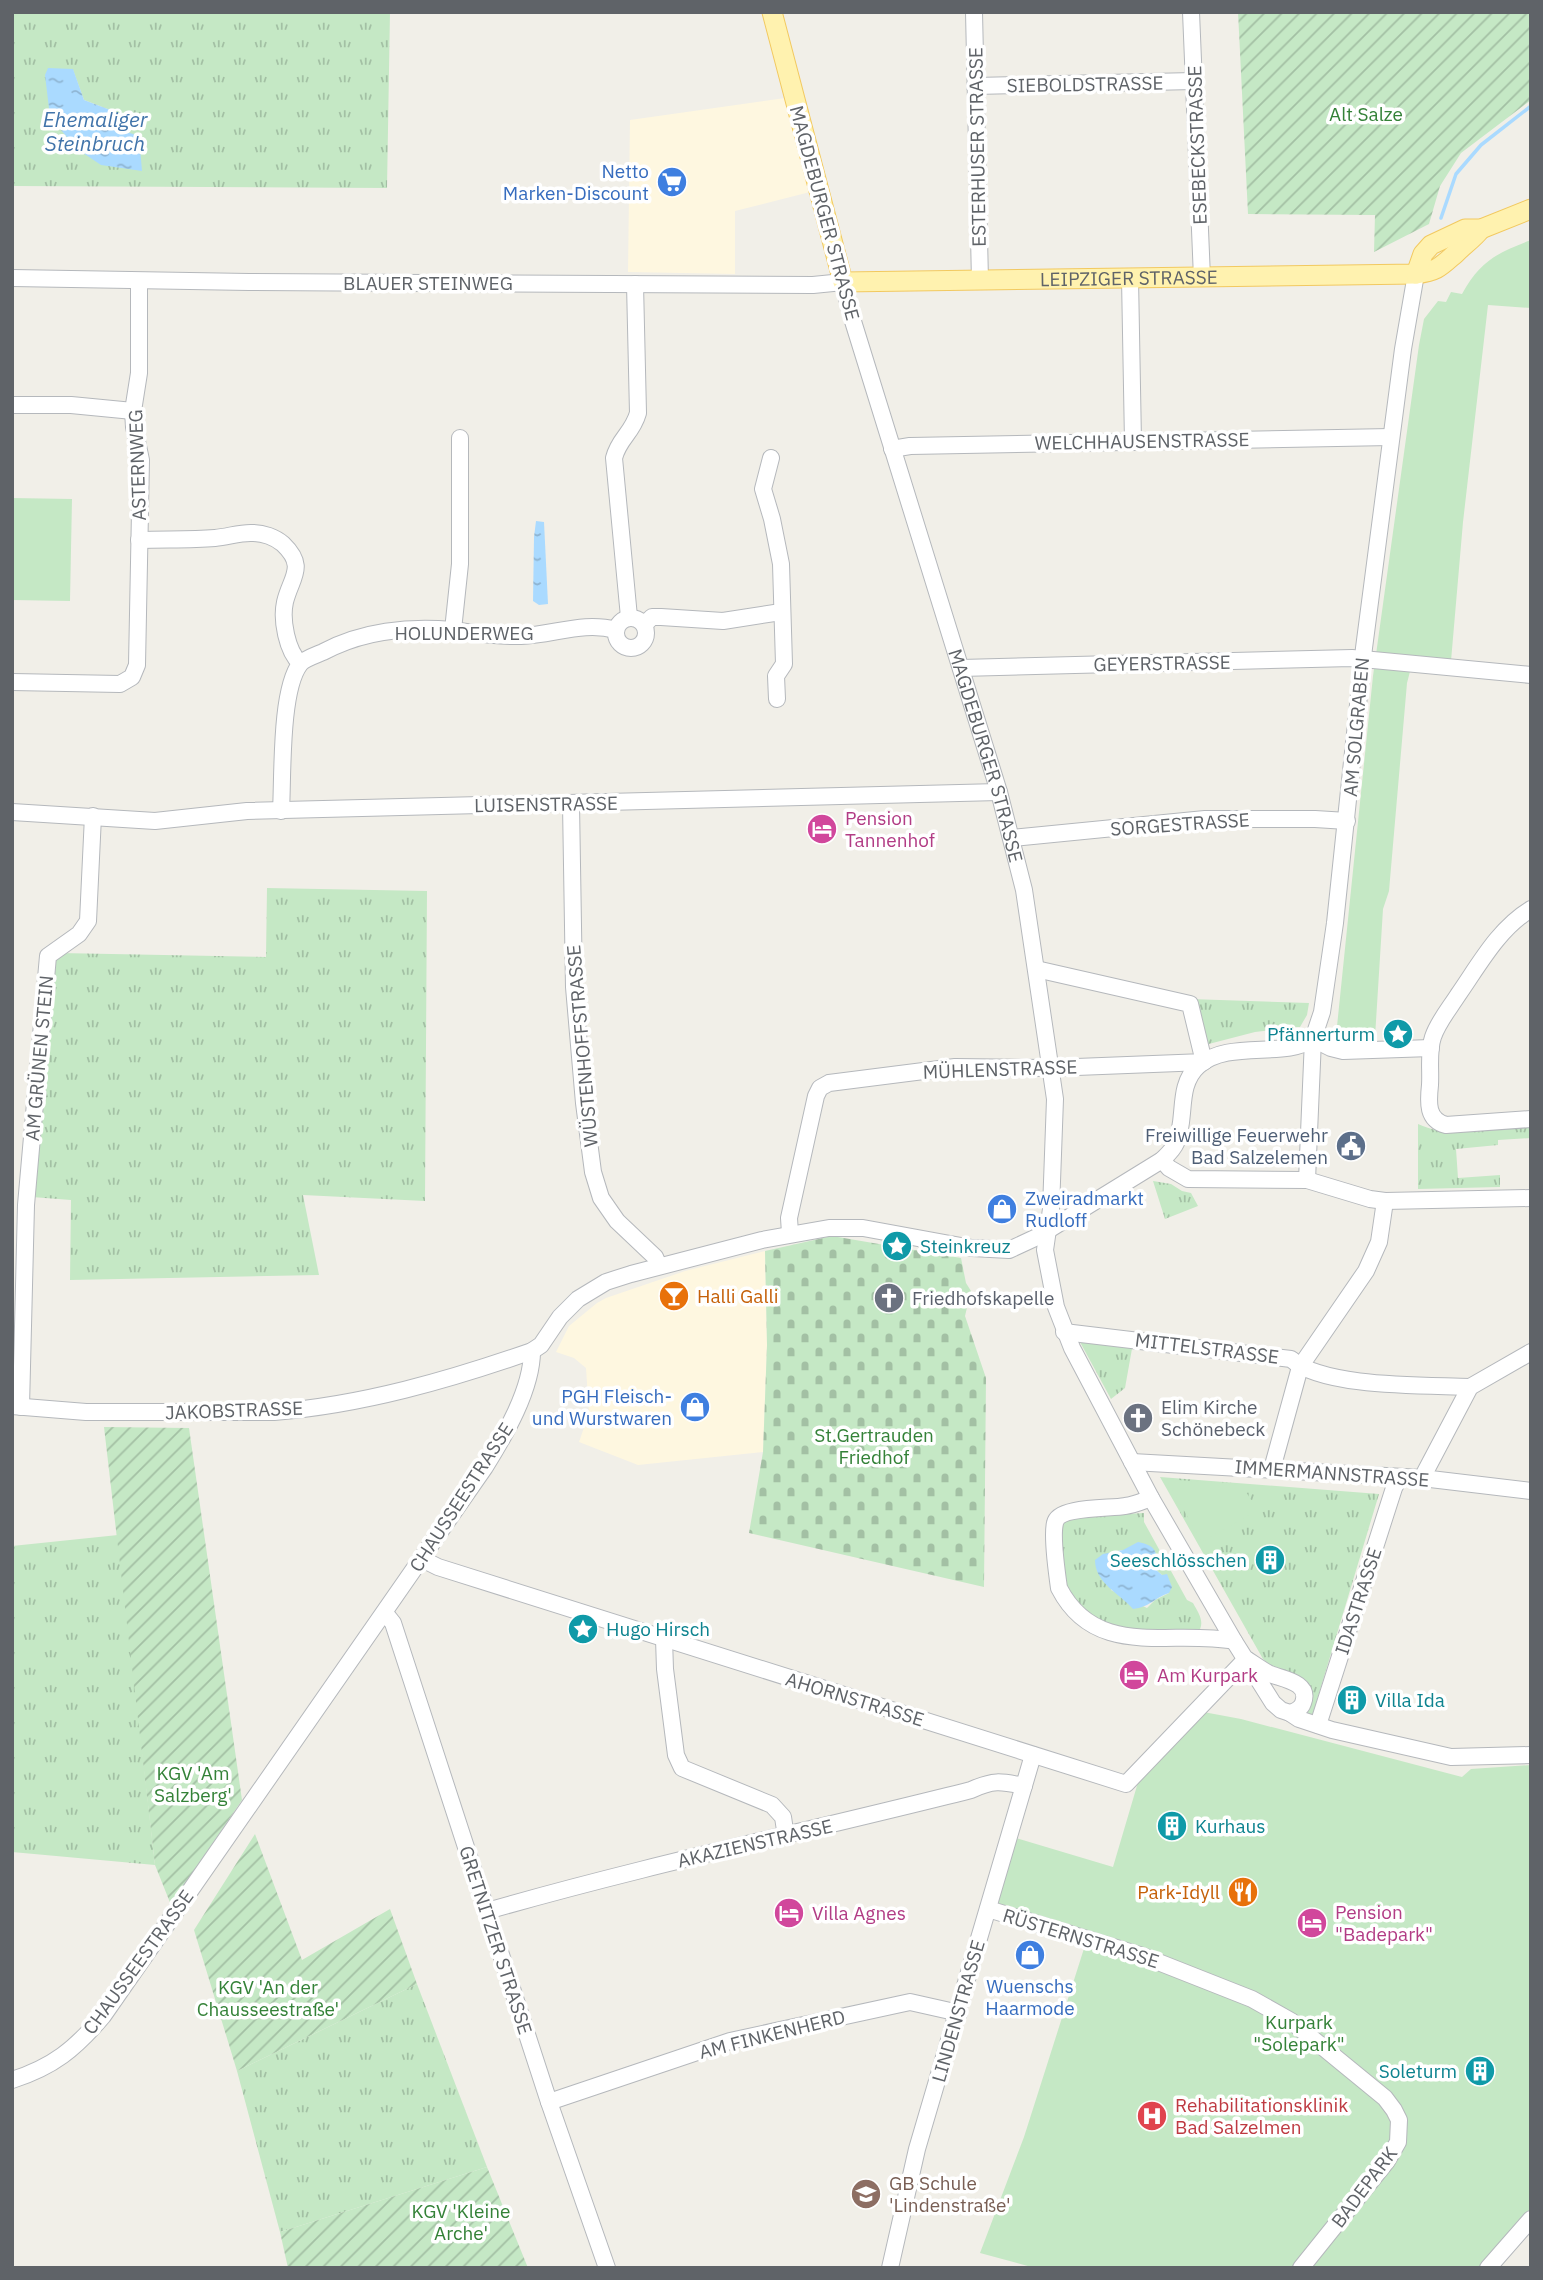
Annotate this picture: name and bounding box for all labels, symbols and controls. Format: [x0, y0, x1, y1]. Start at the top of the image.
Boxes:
street label: ESTERHUSER STRASSE [963, 47, 991, 247]
street label: ESEBECKSTRASSE [1182, 65, 1212, 225]
street label: SIEBOLDSTRASSE [1006, 71, 1164, 97]
park label: Alt Salze [1329, 102, 1403, 126]
street label: MAGDEBURGER STRASSE [785, 103, 865, 323]
water label: Ehemaliger Steinbruch [43, 105, 149, 157]
place label: Netto Marken-Discount [503, 159, 649, 205]
supermarket icon: Netto Marken-Discount [655, 165, 689, 199]
street label: LEIPZIGER STRASSE [1040, 265, 1218, 291]
street label: BLAUER STEINWEG [343, 271, 513, 295]
street label: ASTERNWEG [123, 409, 151, 521]
street label: WELCHHAUSENSTRASSE [1034, 427, 1250, 455]
street label: HOLUNDERWEG [394, 621, 534, 645]
street label: MAGDEBURGER STRASSE [943, 646, 1028, 865]
street label: GEYERSTRASSE [1093, 650, 1231, 676]
street label: AM SOLGRABEN [1338, 656, 1374, 798]
street label: LUISENSTRASSE [474, 791, 618, 817]
place label: Pension Tannenhof [845, 806, 935, 852]
street label: SORGESTRASSE [1109, 807, 1251, 841]
hotel icon: Pension Tannenhof [805, 812, 839, 846]
street label: WÜSTENHOFFSTRASSE [561, 944, 603, 1148]
street label: AM GRÜNEN STEIN [20, 974, 58, 1142]
place icon: Pfännerturm [1381, 1017, 1415, 1051]
place label: Pfännerturm [1267, 1022, 1375, 1046]
street label: MÜHLENSTRASSE [922, 1054, 1078, 1084]
place label: Freiwillige Feuerwehr Bad Salzelemen [1145, 1123, 1328, 1169]
public building icon: Freiwillige Feuerwehr Bad Salzelemen [1334, 1129, 1368, 1163]
place label: Zweiradmarkt Rudloff [1025, 1186, 1144, 1232]
shop icon: Zweiradmarkt Rudloff [985, 1192, 1019, 1226]
place icon: Steinkreuz [880, 1229, 914, 1263]
place label: Steinkreuz [920, 1234, 1011, 1258]
bar icon: Halli Galli [657, 1279, 691, 1313]
church icon: Friedhofskapelle [872, 1281, 906, 1315]
place label: Halli Galli [697, 1284, 778, 1308]
place label: Friedhofskapelle [912, 1286, 1054, 1310]
street label: MITTELSTRASSE [1134, 1327, 1280, 1369]
place label: PGH Fleisch- und Wurstwaren [532, 1384, 672, 1430]
shop icon: PGH Fleisch- und Wurstwaren [678, 1390, 712, 1424]
place label: Elim Kirche Schönebeck [1161, 1395, 1265, 1441]
street label: JAKOBSTRASSE [165, 1396, 303, 1424]
church icon: Elim Kirche Schönebeck [1121, 1401, 1155, 1435]
street label: CHAUSSEESTRASSE [404, 1418, 518, 1576]
park label: St.Gertrauden Friedhof [814, 1423, 934, 1469]
street label: IMMERMANNSTRASSE [1234, 1454, 1430, 1492]
building icon: Seeschlösschen [1253, 1543, 1287, 1577]
street label: IDASTRASSE [1329, 1544, 1387, 1658]
place label: Seeschlösschen [1110, 1548, 1247, 1572]
place icon: Hugo Hirsch [566, 1612, 600, 1646]
place label: Hugo Hirsch [606, 1617, 710, 1641]
hotel icon: Am Kurpark [1117, 1658, 1151, 1692]
place label: Am Kurpark [1157, 1663, 1258, 1687]
street label: AHORNSTRASSE [783, 1667, 927, 1731]
building icon: Villa Ida [1335, 1683, 1369, 1717]
place label: Villa Ida [1375, 1688, 1445, 1712]
park label: KGV 'Am Salzberg' [154, 1761, 232, 1807]
building icon: Kurhaus [1155, 1809, 1189, 1843]
street label: AKAZIENSTRASSE [675, 1813, 835, 1873]
place label: Kurhaus [1195, 1814, 1266, 1838]
street label: GRETNITZER STRASSE [454, 1843, 538, 2037]
restaurant icon: Park-Idyll [1226, 1875, 1260, 1909]
place label: Park-Idyll [1137, 1880, 1220, 1904]
street label: CHAUSSEESTRASSE [77, 1885, 199, 2039]
hotel icon: Villa Agnes [772, 1896, 806, 1930]
place label: Pension "Badepark" [1335, 1900, 1433, 1946]
place label: Villa Agnes [812, 1901, 906, 1925]
street label: RÜSTERNSTRASSE [1000, 1903, 1162, 1973]
hotel icon: Pension "Badepark" [1295, 1906, 1329, 1940]
street label: LINDENSTRASSE [926, 1937, 990, 2085]
shop icon: Wuenschs Haarmode [1013, 1938, 1047, 1972]
place label: Wuenschs Haarmode [985, 1974, 1075, 2020]
park label: KGV 'An der Chausseestraße' [197, 1975, 339, 2021]
street label: AM FINKENHERD [696, 2004, 848, 2064]
park label: Kurpark "Solepark" [1253, 2010, 1345, 2056]
building icon: Soleturm [1463, 2054, 1497, 2088]
place label: Soleturm [1379, 2059, 1457, 2083]
place label: Rehabilitationsklinik Bad Salzelmen [1175, 2093, 1348, 2139]
hospital icon: Rehabilitationsklinik Bad Salzelmen [1135, 2099, 1169, 2133]
street label: BADEPARK [1326, 2142, 1402, 2232]
place label: GB Schule 'Lindenstraße' [889, 2171, 1011, 2217]
school or university icon: GB Schule 'Lindenstraße' [849, 2177, 883, 2211]
park label: KGV 'Kleine Arche' [412, 2199, 510, 2245]

